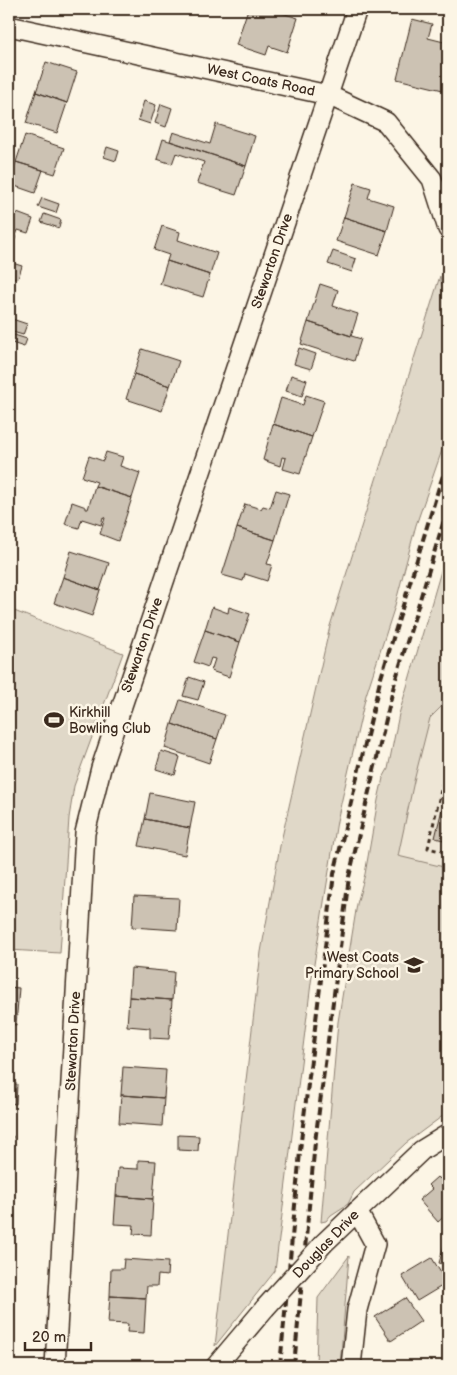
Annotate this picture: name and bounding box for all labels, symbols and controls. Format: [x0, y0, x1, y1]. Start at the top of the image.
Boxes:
street label: West Coats Road [206, 60, 316, 100]
street label: Stewarton Drive [248, 211, 296, 311]
street label: Stewarton Drive [118, 595, 166, 695]
place label: Kirkhill Bowling Club [69, 704, 151, 737]
sports icon: Kirkhill Bowling Club [43, 709, 65, 731]
place label: West Coats Primary School [305, 949, 399, 982]
school or university icon: West Coats Primary School [403, 954, 425, 976]
street label: Stewarton Drive [62, 991, 84, 1091]
street label: Douglas Drive [289, 1206, 363, 1282]
scale bar [25, 1320, 91, 1352]
text: 20 m [32, 1328, 66, 1347]

